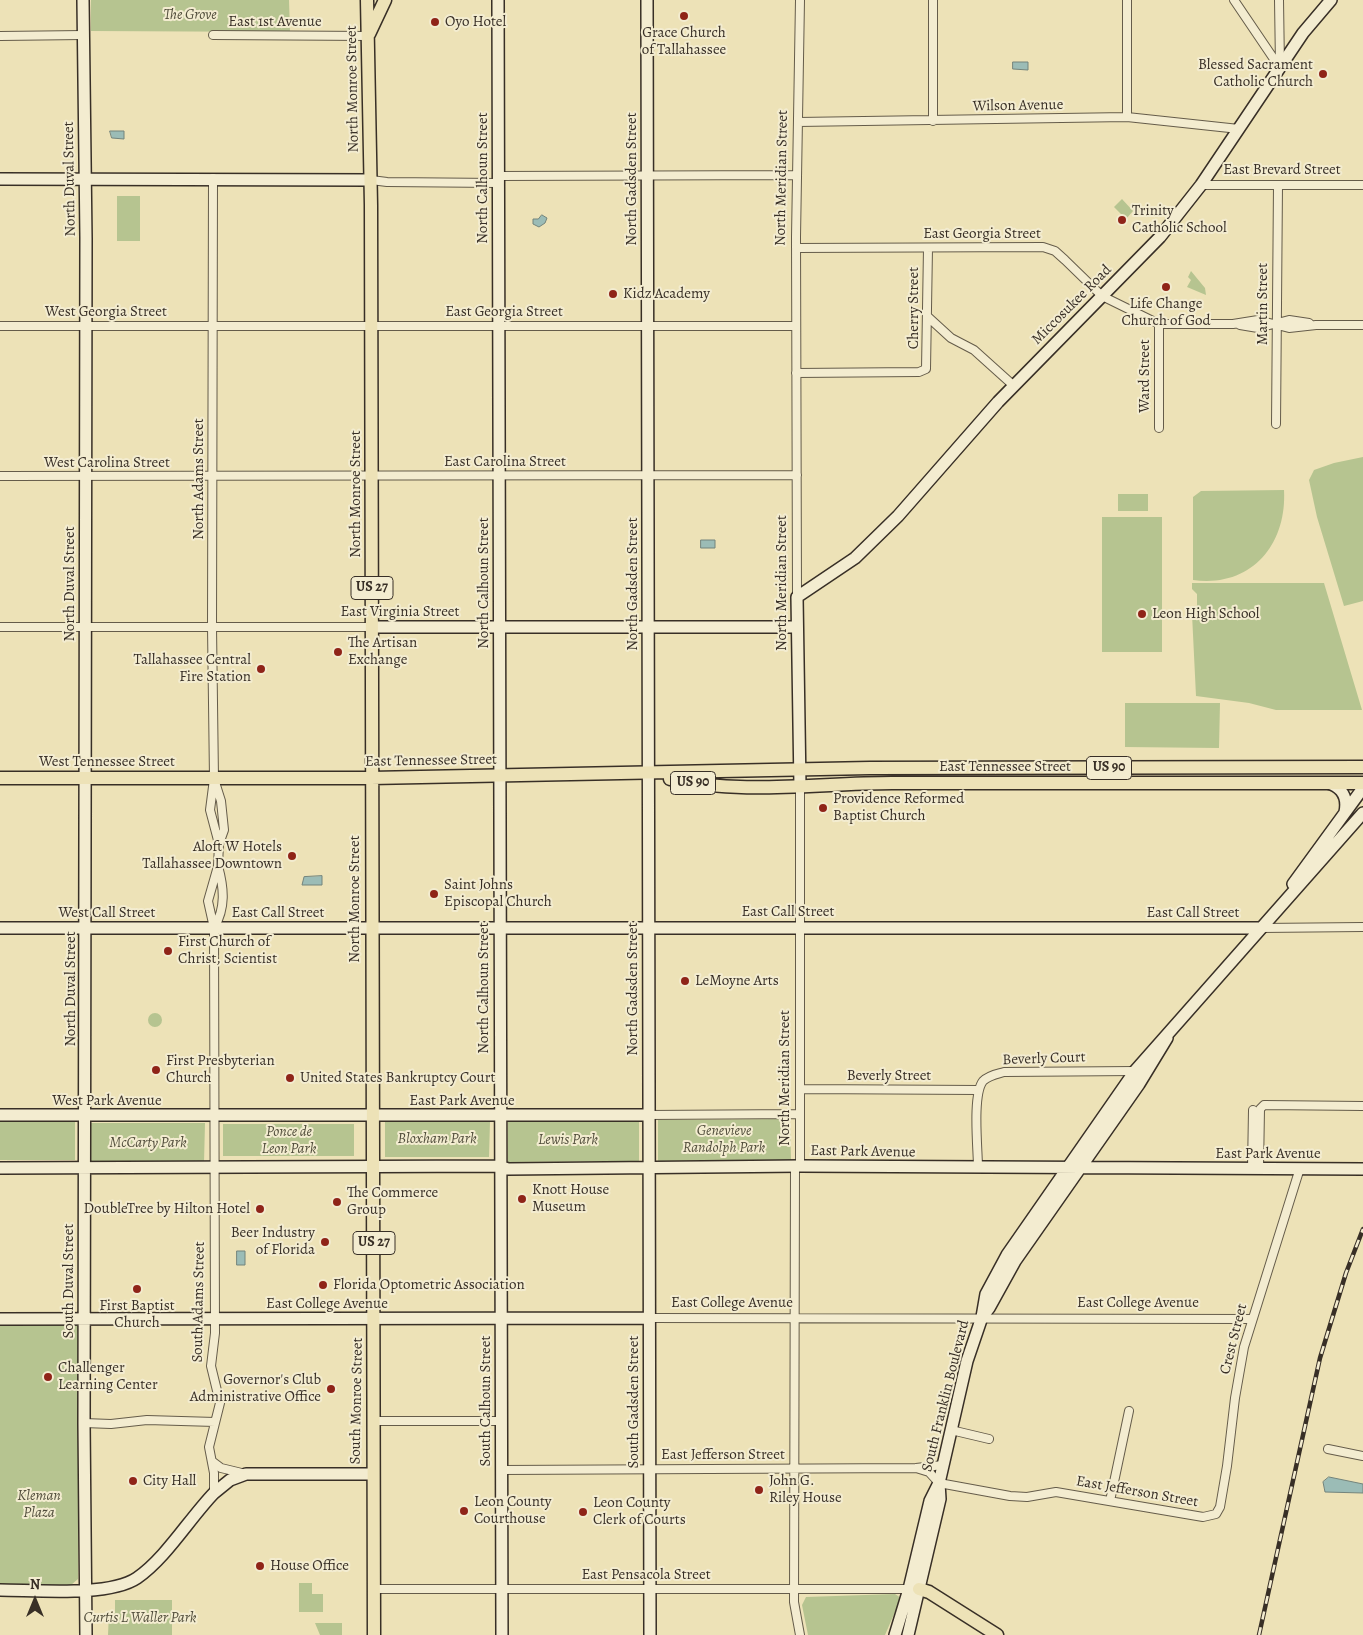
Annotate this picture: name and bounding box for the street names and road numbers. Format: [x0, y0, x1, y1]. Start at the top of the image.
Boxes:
street label: East 1st Avenue [228, 13, 322, 31]
street label: North Monroe Street [343, 25, 363, 153]
street label: Wilson Avenue [973, 96, 1063, 116]
street label: North Meridian Street [772, 110, 792, 246]
street label: North Calhoun Street [474, 112, 492, 244]
street label: North Gadsden Street [623, 112, 641, 246]
street label: North Duval Street [60, 121, 80, 237]
street label: East Brevard Street [1223, 161, 1341, 179]
street label: East Georgia Street [923, 225, 1041, 243]
street label: Miccosukee Road [1028, 261, 1116, 349]
street label: Martin Street [1254, 263, 1272, 345]
street label: Cherry Street [905, 267, 923, 349]
street label: West Georgia Street [45, 303, 167, 321]
street label: East Georgia Street [445, 303, 563, 321]
street label: Ward Street [1136, 339, 1154, 413]
street label: North Adams Street [190, 418, 208, 540]
street label: North Monroe Street [347, 430, 365, 558]
street label: East Carolina Street [444, 453, 566, 471]
street label: West Carolina Street [44, 454, 170, 472]
street label: North Meridian Street [773, 515, 791, 651]
street label: North Calhoun Street [475, 517, 493, 649]
street label: North Gadsden Street [624, 517, 642, 651]
street label: North Duval Street [61, 526, 79, 642]
road number: US 27 [351, 576, 393, 600]
street label: East Virginia Street [340, 603, 460, 621]
street label: East Tennessee Street [365, 751, 497, 771]
street label: West Tennessee Street [39, 753, 175, 771]
road number: US 90 [1086, 756, 1132, 780]
street label: East Tennessee Street [939, 758, 1071, 776]
road number: US 90 [670, 771, 716, 794]
street label: North Monroe Street [346, 835, 364, 963]
street label: East Call Street [741, 903, 835, 921]
street label: West Call Street [58, 904, 156, 922]
street label: East Call Street [231, 904, 325, 922]
street label: East Call Street [1146, 904, 1240, 922]
street label: North Calhoun Street [475, 922, 493, 1054]
street label: North Gadsden Street [624, 922, 642, 1056]
street label: North Duval Street [62, 931, 80, 1047]
street label: North Meridian Street [776, 1010, 794, 1146]
street label: Beverly Court [1002, 1049, 1086, 1069]
street label: Beverly Street [847, 1067, 931, 1085]
street label: West Park Avenue [52, 1092, 162, 1110]
street label: East Park Avenue [409, 1092, 515, 1110]
street label: East Park Avenue [810, 1142, 916, 1162]
street label: East Park Avenue [1215, 1145, 1321, 1163]
street label: South Duval Street [60, 1224, 78, 1338]
road number: US 27 [353, 1232, 395, 1254]
street label: South Adams Street [189, 1241, 209, 1363]
street label: East College Avenue [671, 1294, 793, 1312]
street label: East College Avenue [1077, 1294, 1199, 1312]
street label: East College Avenue [266, 1295, 388, 1313]
street label: Crest Street [1217, 1302, 1251, 1376]
street label: South Franklin Boulevard [918, 1318, 974, 1474]
street label: South Calhoun Street [477, 1336, 495, 1466]
street label: South Gadsden Street [625, 1336, 643, 1468]
street label: South Monroe Street [347, 1337, 367, 1465]
street label: East Jefferson Street [661, 1446, 785, 1464]
street label: East Jefferson Street [1075, 1472, 1199, 1512]
street label: East Pensacola Street [581, 1566, 711, 1584]

